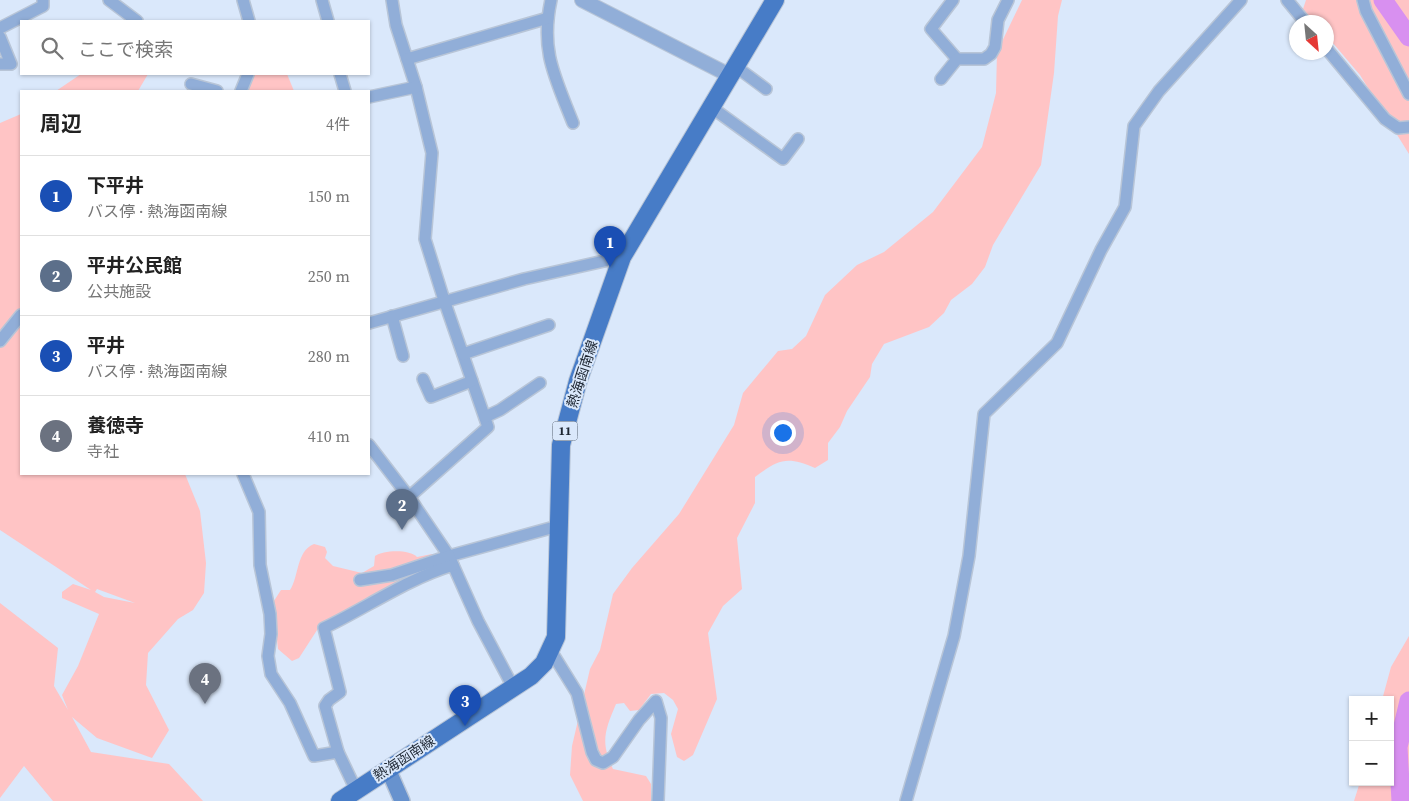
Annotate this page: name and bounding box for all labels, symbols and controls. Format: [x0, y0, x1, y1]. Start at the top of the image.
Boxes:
north arrow [1289, 15, 1334, 60]
search box [20, 20, 370, 75]
icon: search [38, 34, 66, 62]
text: ここで検索 [78, 36, 173, 62]
text: 周辺 [40, 109, 82, 138]
text: 4件 [326, 113, 350, 135]
text: 下平井 [87, 172, 144, 198]
text: 1 [52, 185, 60, 207]
text: 150 m [308, 185, 350, 207]
text: バス停 · 熱海函南線 [87, 200, 227, 222]
pin: 1 [594, 226, 626, 267]
text: 平井公民館 [87, 252, 182, 278]
text: 2 [52, 265, 60, 287]
text: 250 m [308, 265, 350, 287]
text: 公共施設 [87, 280, 151, 302]
text: 平井 [87, 332, 125, 358]
street label: 熱海函南線 [562, 338, 602, 410]
text: 3 [52, 345, 60, 367]
text: 280 m [308, 345, 350, 367]
text: バス停 · 熱海函南線 [87, 360, 227, 382]
text: 養徳寺 [87, 412, 144, 438]
your location [770, 420, 796, 446]
road number: 11 [552, 422, 578, 441]
text: 4 [52, 425, 60, 447]
text: 410 m [308, 425, 350, 447]
text: 寺社 [87, 440, 119, 462]
pin: 2 [386, 489, 418, 530]
pin: 4 [189, 663, 221, 704]
pin: 3 [449, 685, 481, 726]
map controls [1349, 696, 1394, 786]
button: + [1349, 696, 1394, 741]
street label: 熱海函南線 [369, 731, 439, 785]
button: − [1349, 741, 1394, 786]

